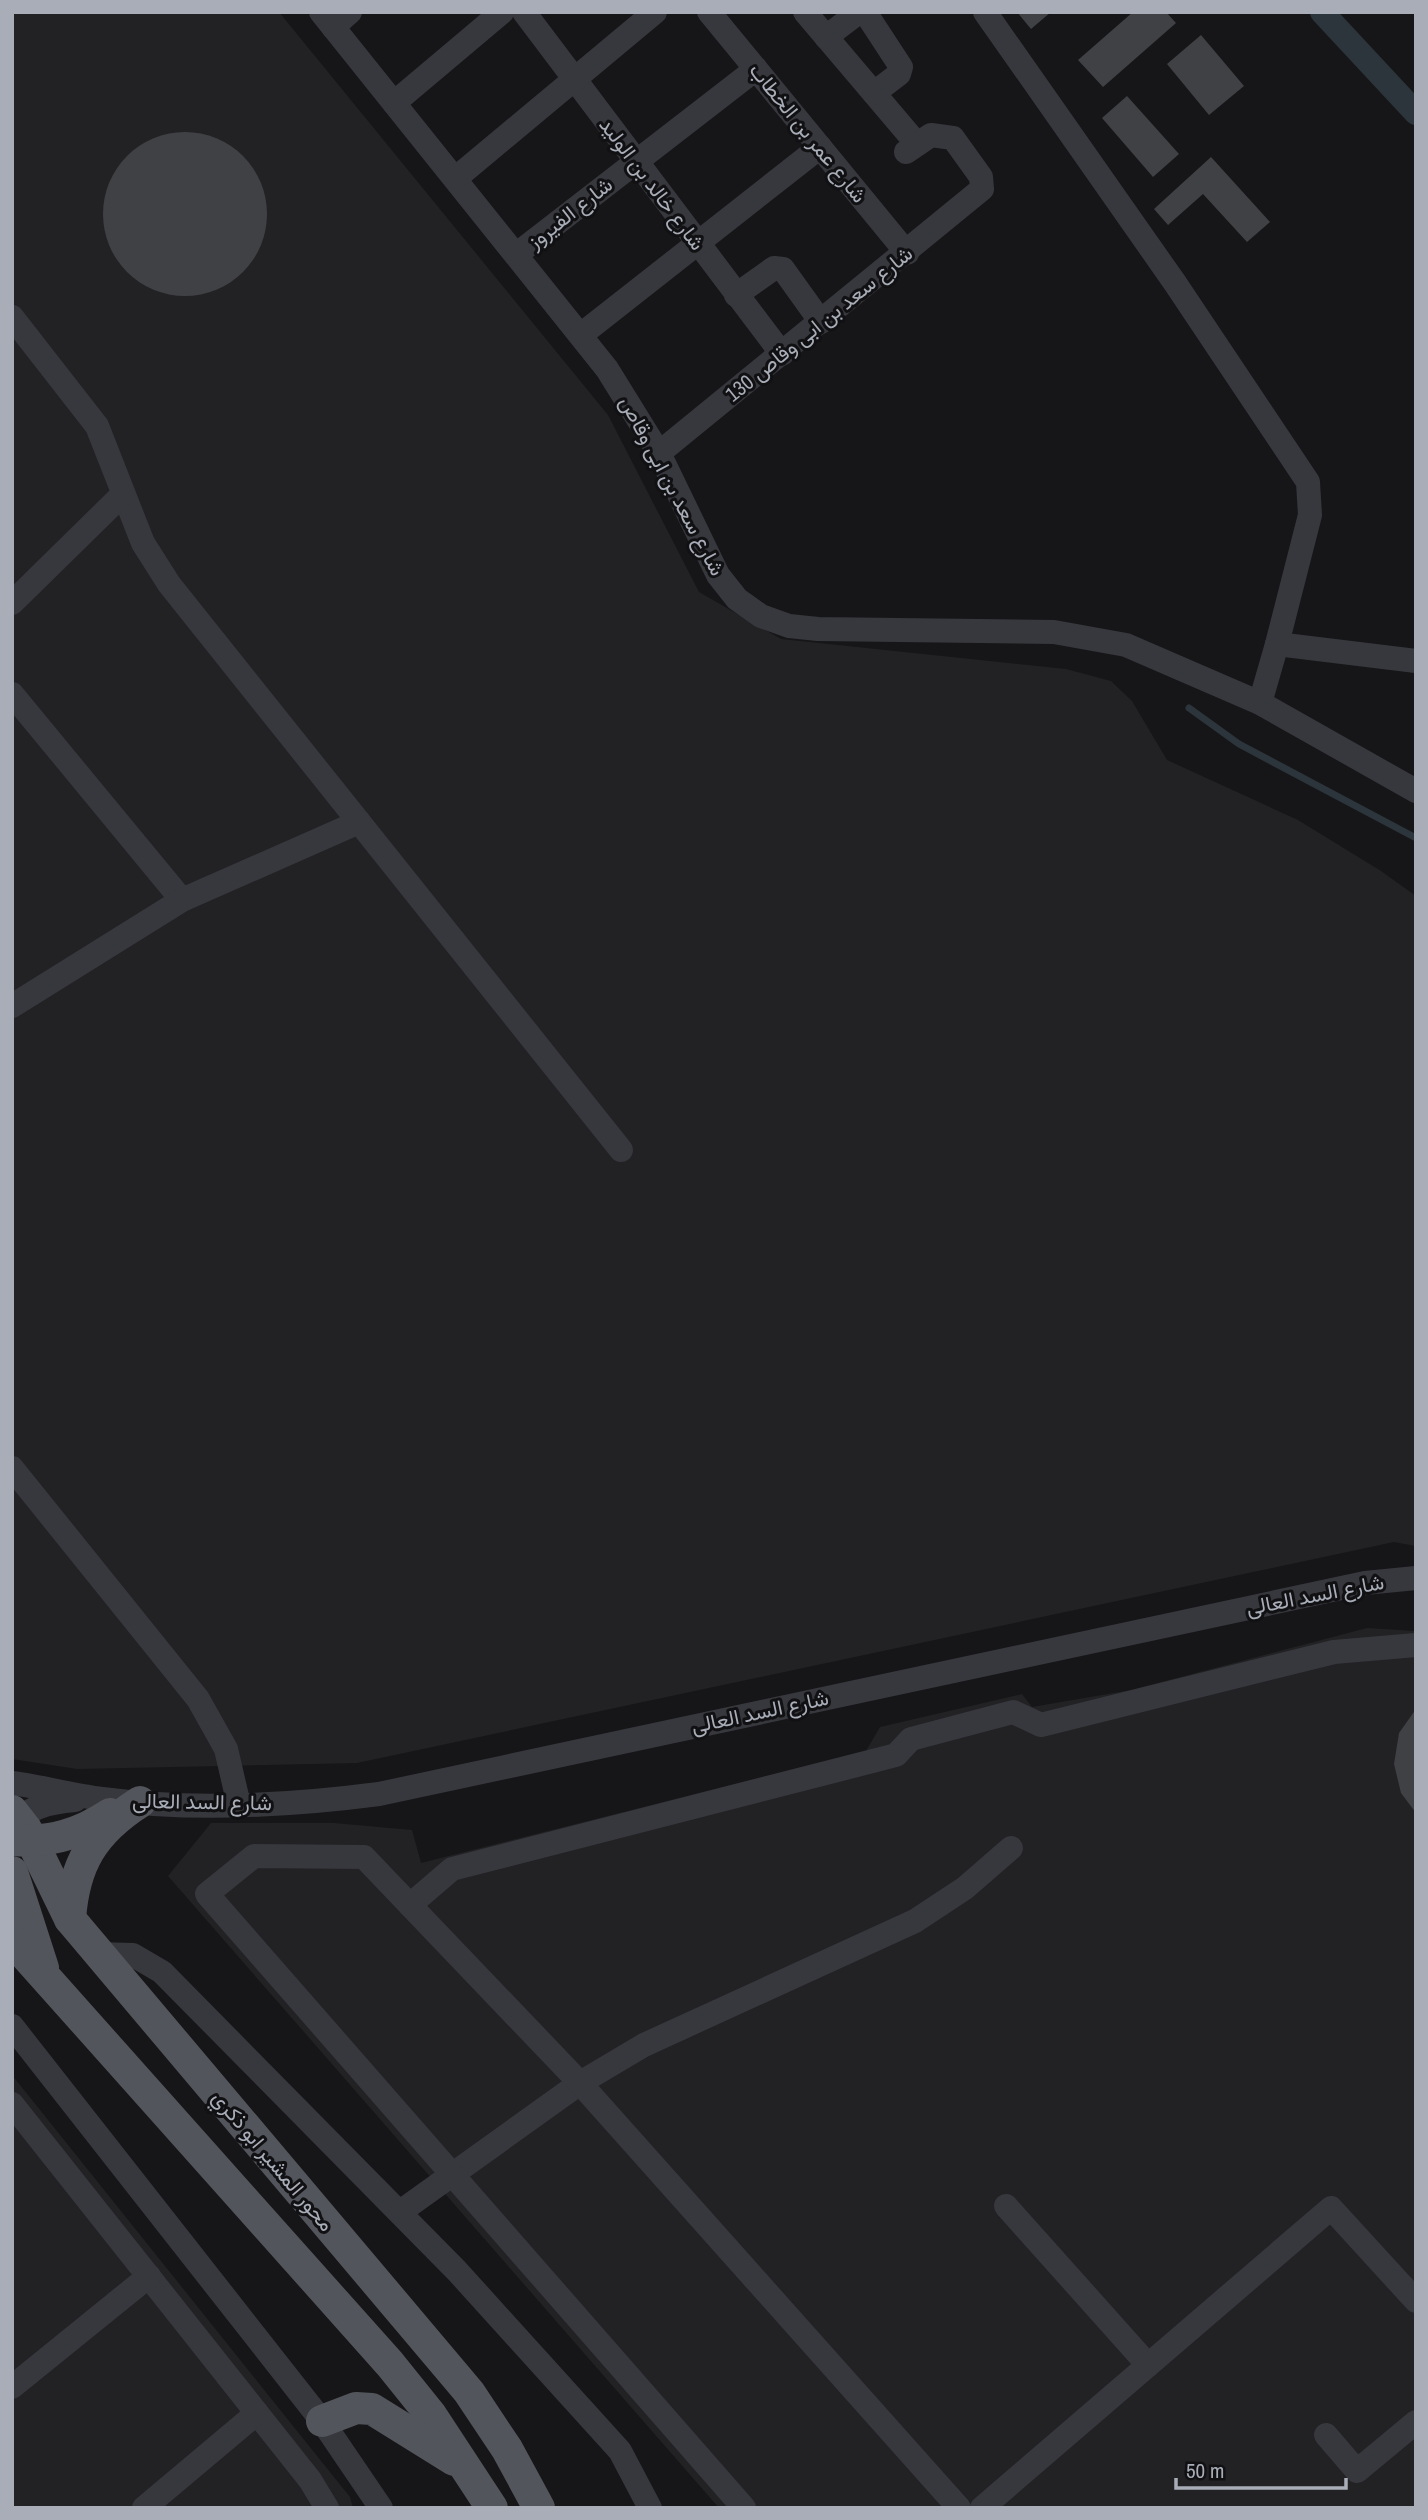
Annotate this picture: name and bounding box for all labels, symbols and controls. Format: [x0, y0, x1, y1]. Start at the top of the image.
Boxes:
street label: شارع عمر بن الخطاب [743, 57, 874, 209]
street label: شارع خالد بن الوليد [593, 111, 712, 256]
street label: شارع الفيروز [520, 170, 618, 256]
street label: شارع سعد بن ابى وقاص 130 [719, 239, 918, 408]
street label: شارع سعد بن ابى وقاص [613, 391, 732, 581]
street label: شارع السد العالى [1244, 1567, 1386, 1622]
street label: شارع السد العالى [689, 1683, 831, 1740]
street label: شارع السد العالى [132, 1786, 272, 1817]
street label: محور المشير ابو ذكري [203, 2084, 341, 2239]
scale bar [1176, 2446, 1346, 2490]
text: 50 m [1186, 2456, 1224, 2485]

